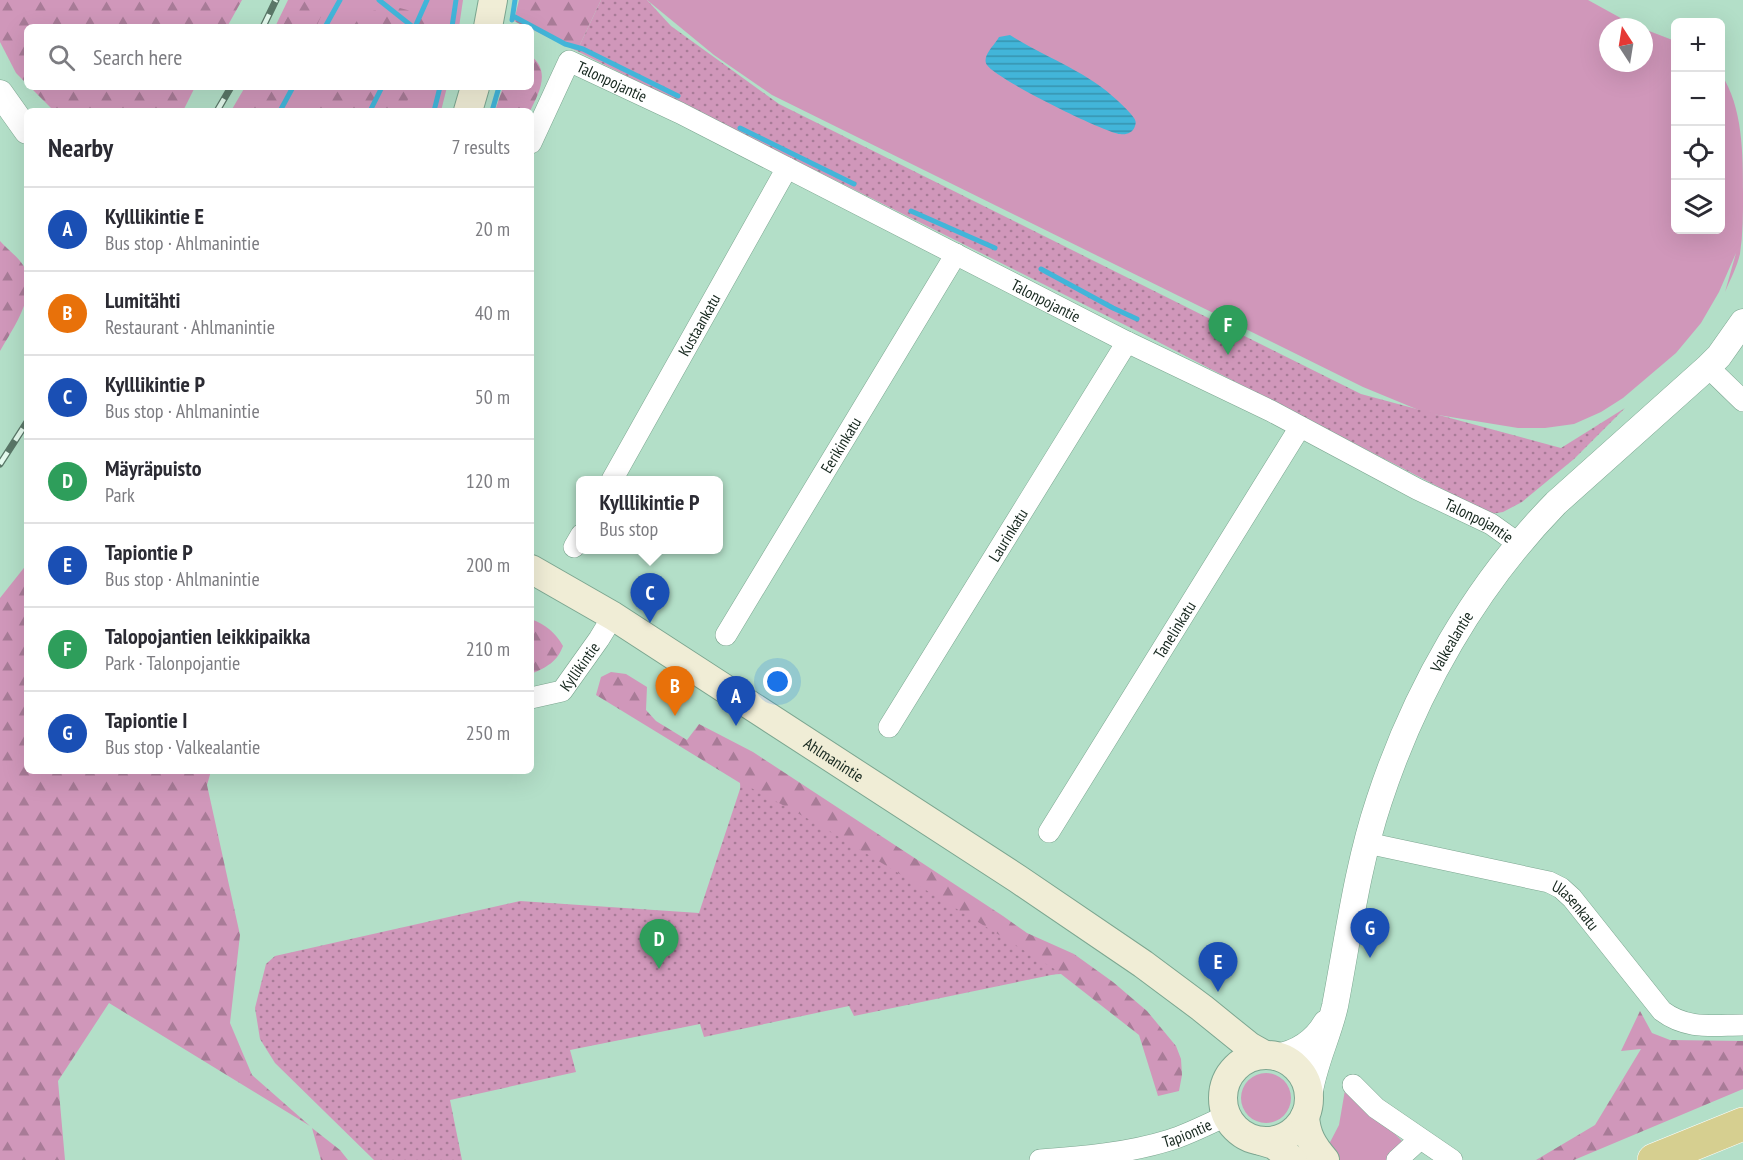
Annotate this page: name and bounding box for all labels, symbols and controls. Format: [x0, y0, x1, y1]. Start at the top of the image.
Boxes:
north arrow [1599, 18, 1653, 72]
map controls [1671, 18, 1725, 234]
button: + [1671, 18, 1725, 72]
search box [24, 24, 534, 90]
icon: search [45, 41, 78, 74]
text: Search here [93, 43, 182, 71]
street label: Talonpojantie [574, 56, 650, 106]
button: − [1671, 72, 1725, 126]
button: locate [1671, 126, 1725, 180]
text: Nearby [48, 131, 113, 164]
text: 7 results [452, 134, 510, 160]
button: layers [1671, 180, 1725, 234]
text: Kylllikintie E [105, 202, 204, 230]
text: A [62, 216, 73, 242]
text: 20 m [475, 216, 510, 242]
text: Bus stop · Ahlmanintie [105, 230, 260, 256]
street label: Talonpojantie [1008, 274, 1084, 326]
text: Lumitähti [105, 286, 180, 314]
street label: Kustaankatu [674, 290, 724, 359]
text: B [63, 300, 72, 326]
text: 40 m [475, 300, 510, 326]
pin: F [1208, 306, 1248, 355]
text: Restaurant · Ahlmanintie [105, 314, 275, 340]
text: Kylllikintie P [105, 370, 205, 398]
text: C [63, 384, 72, 410]
text: 50 m [475, 384, 510, 410]
text: Bus stop · Ahlmanintie [105, 398, 260, 424]
street label: Eerikinkatu [816, 413, 865, 477]
text: Mäyräpuisto [105, 454, 202, 482]
text: D [62, 468, 73, 494]
text: 120 m [466, 468, 510, 494]
popup [576, 476, 723, 554]
text: Park [105, 482, 135, 508]
text: Kylllikintie P [600, 488, 699, 516]
street label: Talonpojantie [1442, 494, 1517, 547]
street label: Laurinkatu [984, 505, 1032, 565]
text: Bus stop [600, 516, 658, 542]
text: Tapiontie P [105, 538, 193, 566]
text: E [63, 552, 72, 578]
text: 200 m [466, 552, 510, 578]
text: Bus stop · Ahlmanintie [105, 566, 260, 592]
pin: C [630, 574, 670, 623]
street label: Tanelinkatu [1149, 597, 1200, 662]
street label: Valkealantie [1425, 607, 1477, 677]
text: Talopojantien leikkipaikka [105, 622, 310, 650]
text: F [63, 636, 72, 662]
text: 210 m [466, 636, 510, 662]
street label: Kyllikintie [555, 638, 604, 695]
text: Park · Talonpojantie [105, 650, 240, 676]
pin: B [656, 666, 694, 716]
your location [763, 667, 792, 696]
pin: A [716, 676, 756, 726]
text: Tapiontie I [105, 706, 188, 734]
text: G [62, 720, 73, 746]
text: 250 m [466, 720, 510, 746]
street label: Ahlmanintie [800, 733, 868, 786]
text: Bus stop · Valkealantie [105, 734, 260, 760]
street label: Ulasenkatu [1549, 875, 1604, 934]
pin: G [1350, 908, 1390, 958]
pin: D [640, 920, 678, 969]
pin: E [1198, 942, 1238, 992]
street label: Tapiontie [1160, 1114, 1215, 1152]

